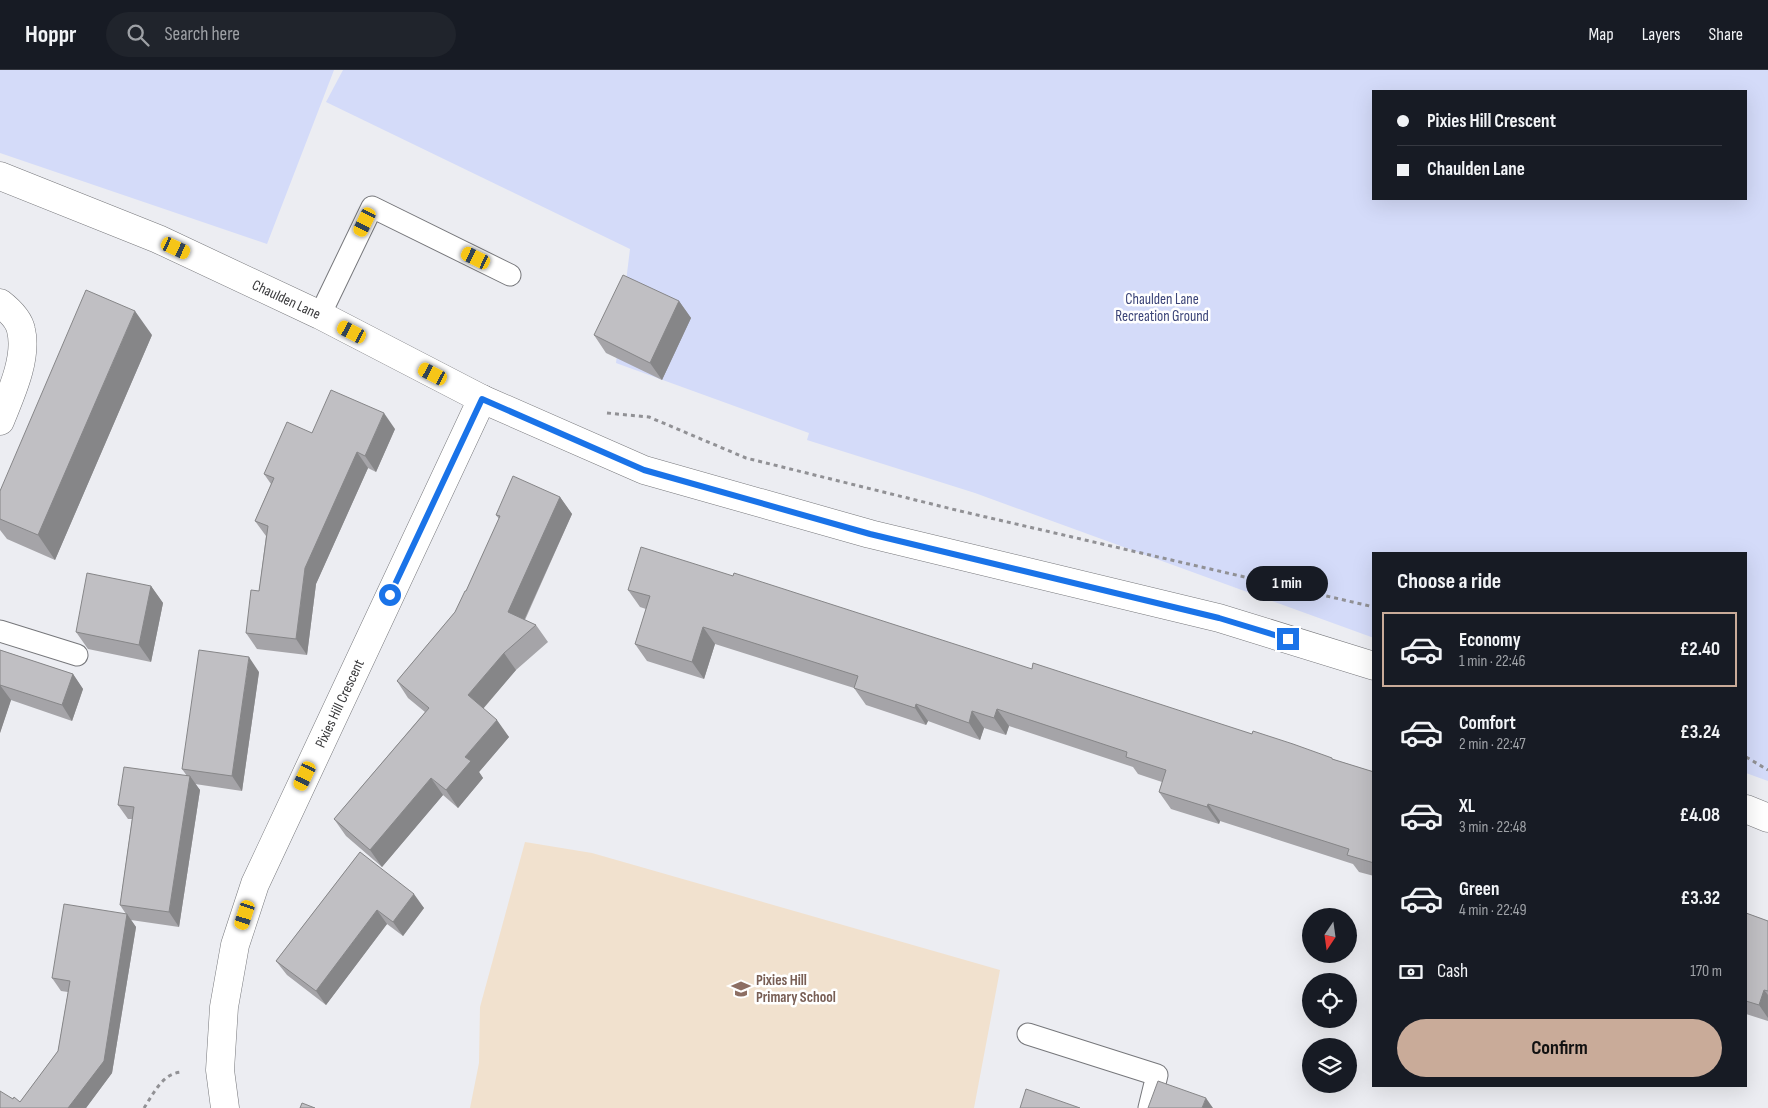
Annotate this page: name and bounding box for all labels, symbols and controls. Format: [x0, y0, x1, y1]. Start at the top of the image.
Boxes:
search box [106, 12, 456, 57]
text: Hoppr [25, 20, 76, 49]
icon: search [124, 21, 152, 49]
text: Search here [164, 23, 240, 46]
text: Map [1589, 24, 1614, 45]
text: Layers [1642, 24, 1681, 45]
text: Share [1709, 24, 1743, 45]
text: Pixies Hill Crescent [1427, 110, 1556, 133]
text: Chaulden Lane [1427, 158, 1525, 181]
car [351, 205, 378, 239]
car [159, 235, 192, 261]
car [459, 245, 492, 271]
street label: Chaulden Lane [249, 275, 324, 323]
park label: Chaulden Lane Recreation Ground [1115, 290, 1209, 326]
car [335, 319, 368, 345]
car [416, 361, 449, 387]
callout: 1 min [1247, 566, 1329, 602]
text: Choose a ride [1397, 568, 1501, 595]
text: 1 min [1272, 574, 1302, 593]
route start [379, 584, 401, 606]
icon: car [1399, 627, 1444, 672]
route end [1277, 628, 1299, 650]
text: Economy [1459, 629, 1521, 652]
text: £2.40 [1680, 638, 1720, 661]
text: 1 min · 22:46 [1459, 652, 1525, 671]
street label: Pixies Hill Crescent [311, 656, 369, 751]
icon: car [1399, 710, 1444, 755]
text: Comfort [1459, 712, 1516, 735]
text: £3.24 [1680, 721, 1720, 744]
text: 2 min · 22:47 [1459, 735, 1526, 754]
car [291, 759, 318, 793]
icon: car [1399, 793, 1444, 838]
text: XL [1459, 795, 1475, 818]
text: £4.08 [1680, 804, 1720, 827]
text: 3 min · 22:48 [1459, 818, 1527, 837]
icon: car [1399, 876, 1444, 921]
text: Green [1459, 878, 1499, 901]
text: £3.32 [1681, 887, 1720, 910]
car [233, 898, 256, 932]
text: 4 min · 22:49 [1459, 901, 1527, 920]
north arrow [1302, 908, 1358, 962]
map controls [1302, 908, 1357, 1093]
icon: cash [1397, 958, 1425, 986]
text: Cash [1437, 960, 1468, 983]
text: 170 m [1690, 962, 1722, 981]
place label: Pixies Hill Primary School [756, 971, 836, 1007]
button: locate [1302, 973, 1357, 1028]
school or university icon: Pixies Hill Primary School [730, 978, 752, 1000]
button: Confirm [1397, 1019, 1722, 1077]
button: layers [1302, 1038, 1357, 1093]

